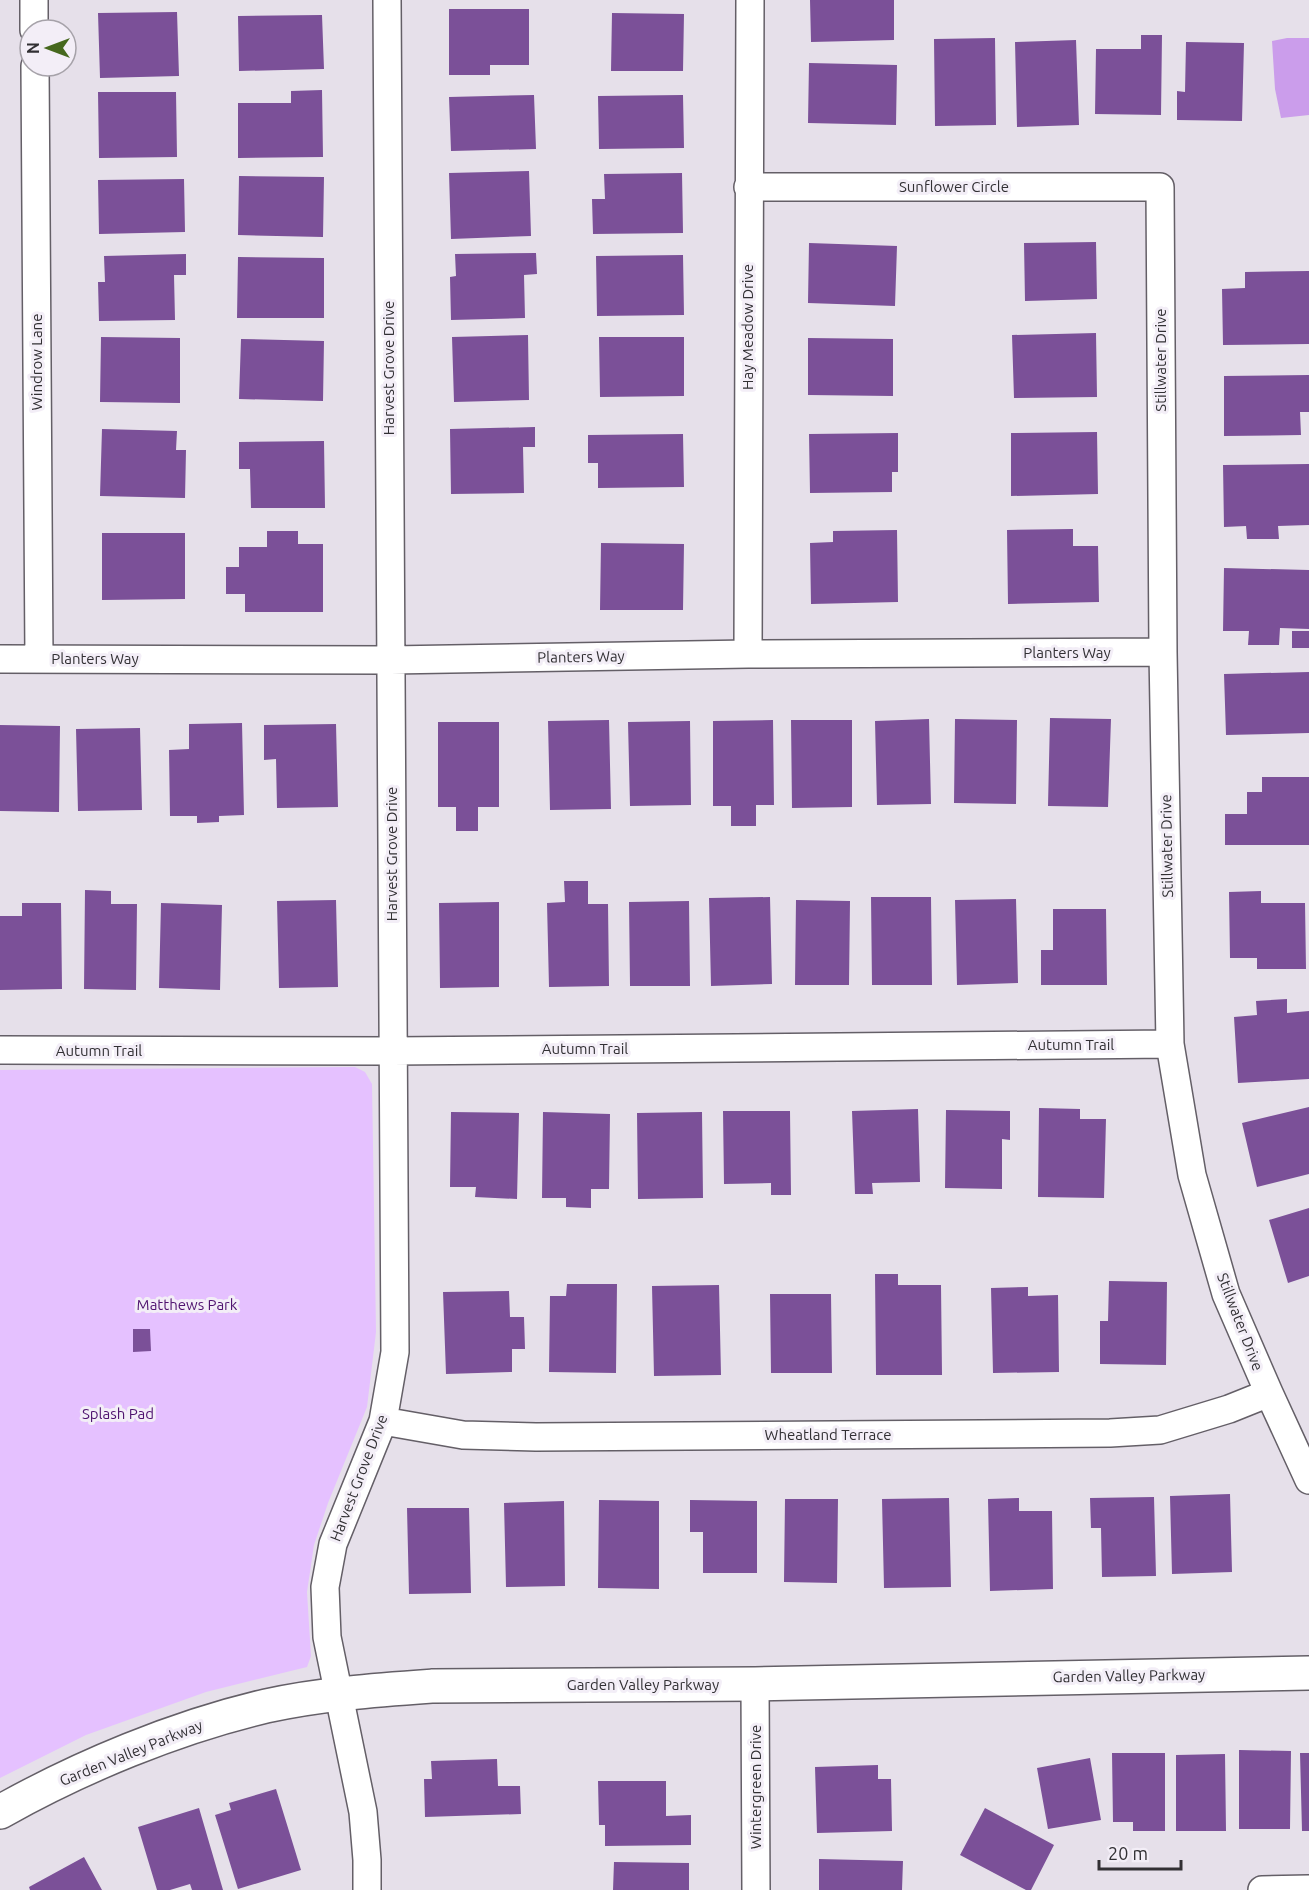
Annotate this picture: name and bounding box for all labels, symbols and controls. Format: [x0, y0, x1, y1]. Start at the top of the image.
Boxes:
north arrow [18, 18, 78, 78]
text: N [24, 42, 42, 54]
street label: Sunflower Circle [899, 178, 1009, 195]
street label: Hay Meadow Drive [739, 264, 756, 390]
street label: Harvest Grove Drive [380, 301, 397, 435]
street label: Stillwater Drive [1152, 308, 1169, 412]
street label: Windrow Lane [28, 314, 45, 410]
street label: Planters Way [1023, 644, 1111, 661]
street label: Planters Way [537, 647, 625, 666]
street label: Planters Way [51, 650, 139, 667]
street label: Harvest Grove Drive [383, 787, 400, 921]
street label: Stillwater Drive [1157, 794, 1176, 898]
street label: Autumn Trail [1028, 1036, 1114, 1053]
street label: Autumn Trail [542, 1040, 628, 1057]
street label: Autumn Trail [56, 1042, 142, 1059]
street label: Stillwater Drive [1214, 1271, 1267, 1373]
park label: Matthews Park [137, 1296, 238, 1313]
park label: Splash Pad [82, 1405, 154, 1422]
street label: Harvest Grove Drive [327, 1412, 391, 1544]
street label: Wheatland Terrace [765, 1426, 891, 1443]
street label: Garden Valley Parkway [1053, 1666, 1205, 1685]
street label: Garden Valley Parkway [567, 1676, 719, 1693]
street label: Garden Valley Parkway [57, 1716, 205, 1789]
street label: Wintergreen Drive [747, 1725, 764, 1849]
scale bar [1099, 1833, 1182, 1871]
text: 20 m [1108, 1843, 1148, 1863]

